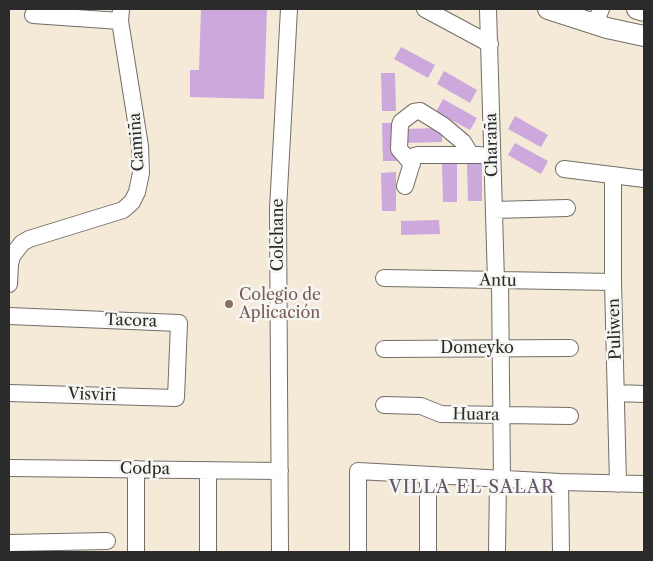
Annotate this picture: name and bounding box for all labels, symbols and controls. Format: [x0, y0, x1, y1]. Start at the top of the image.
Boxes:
street label: Camiña [125, 112, 149, 172]
street label: Charaña [482, 113, 502, 177]
street label: Colchane [268, 199, 288, 271]
street label: Antu [479, 271, 517, 291]
place label: Colegio de Aplicación [239, 285, 321, 323]
marker: Colegio de Aplicación [223, 298, 235, 310]
street label: Puliwen [604, 298, 626, 360]
street label: Tacora [105, 310, 157, 332]
street label: Domeyko [440, 338, 514, 358]
street label: Visviri [67, 385, 117, 405]
street label: Huara [452, 405, 500, 425]
street label: Codpa [120, 459, 170, 479]
district label: VILLA EL SALAR [387, 477, 557, 499]

